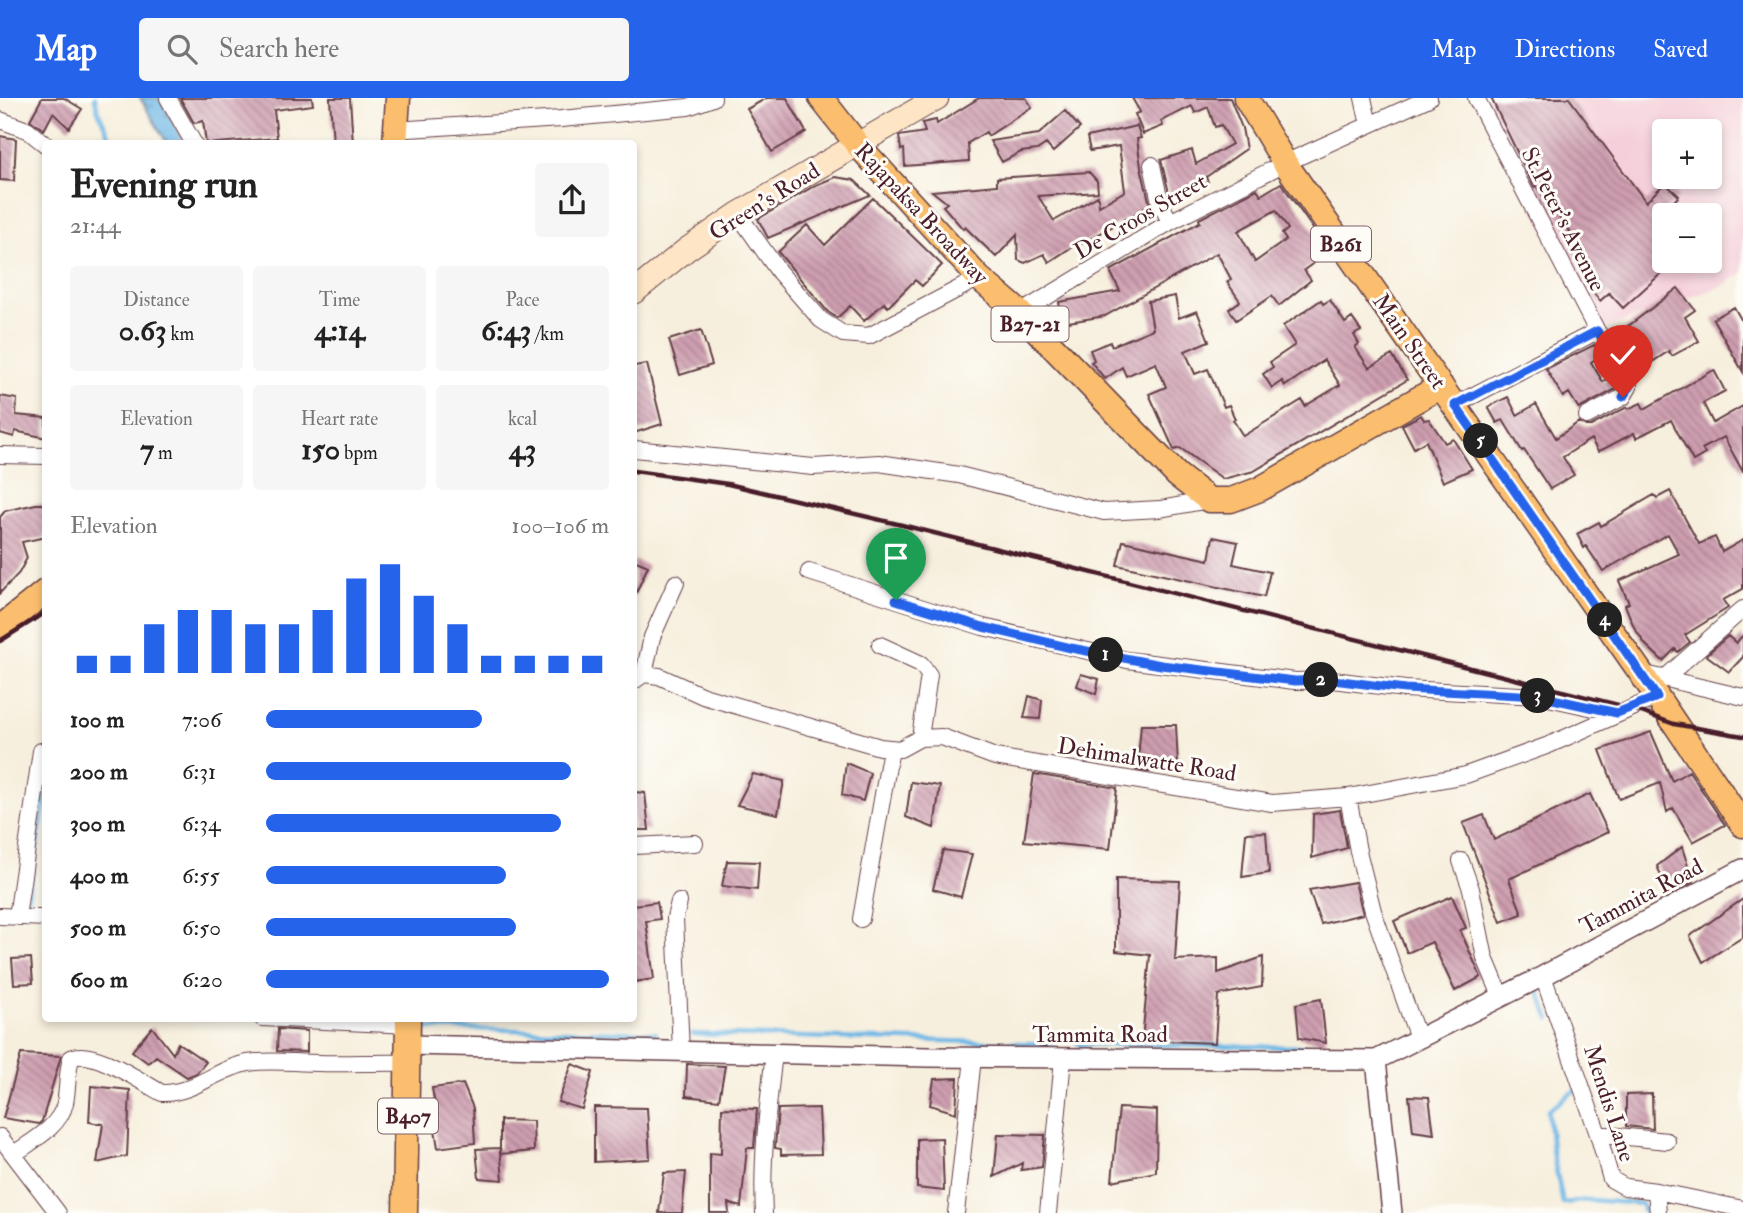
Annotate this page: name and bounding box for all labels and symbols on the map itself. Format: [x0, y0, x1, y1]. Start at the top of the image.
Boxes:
street label: Rajapaksa Broadway [848, 136, 995, 292]
street label: St.Peter's Avenue [1515, 142, 1612, 296]
street label: Green's Road [703, 156, 825, 247]
street label: De Croos Street [1069, 167, 1212, 266]
road number: B261 [1311, 226, 1371, 262]
street label: Main Street [1366, 288, 1453, 395]
road number: B27-21 [992, 306, 1068, 342]
pin [1593, 325, 1653, 397]
pin: 5 [1464, 424, 1498, 458]
pin [866, 528, 926, 600]
pin: 4 [1588, 602, 1622, 638]
pin: 1 [1088, 638, 1124, 672]
pin: 2 [1304, 662, 1338, 698]
pin: 3 [1520, 678, 1556, 714]
street label: Dehimalwatte Road [1055, 731, 1238, 788]
street label: Tammita Road [1575, 852, 1708, 941]
street label: Tammita Road [1032, 1020, 1168, 1049]
street label: Mendis Lane [1577, 1041, 1642, 1166]
road number: B407 [378, 1098, 438, 1134]

